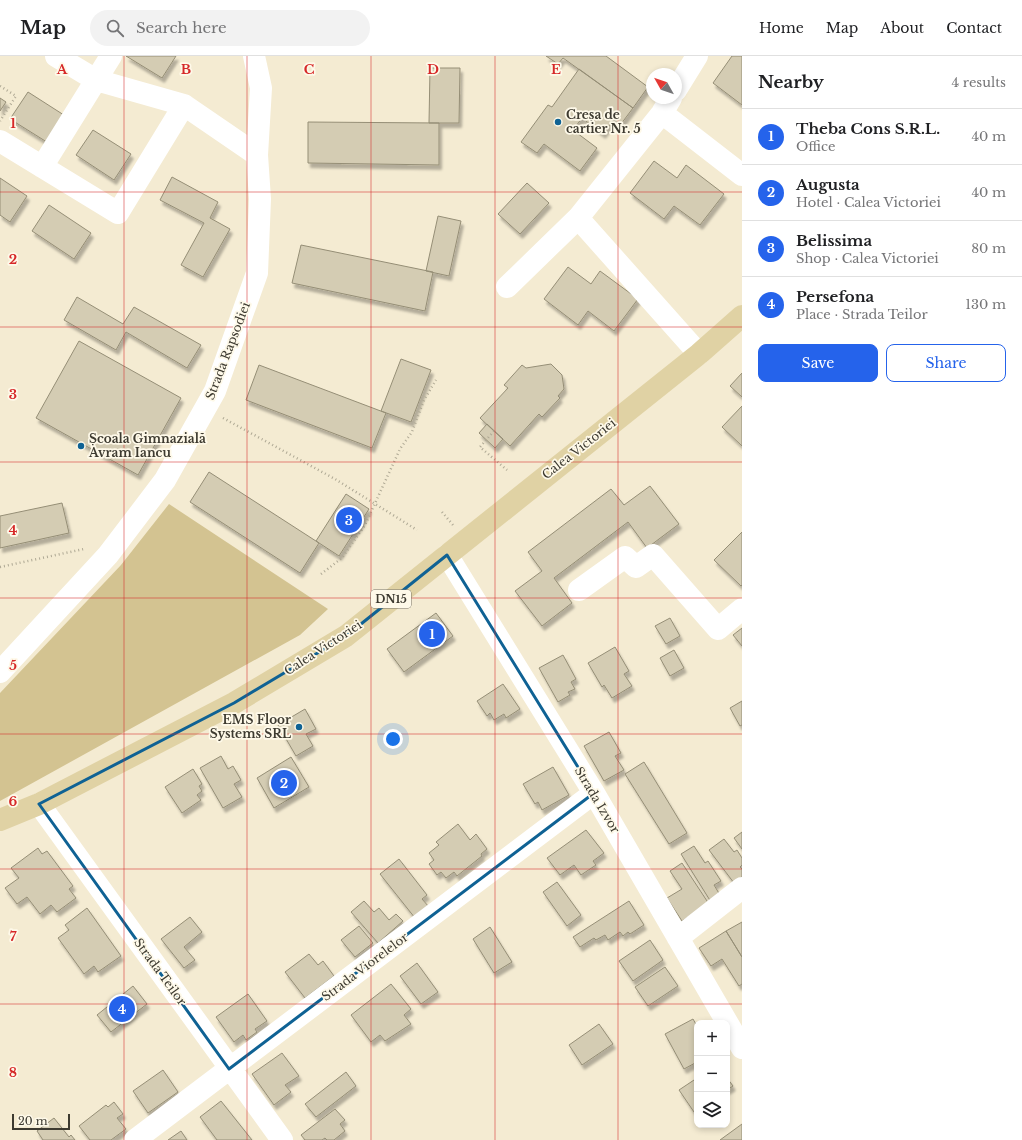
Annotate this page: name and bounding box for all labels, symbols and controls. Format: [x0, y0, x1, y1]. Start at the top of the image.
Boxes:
search box [90, 10, 370, 46]
text: Map [20, 16, 66, 39]
icon: search [104, 17, 126, 39]
text: Search here [136, 18, 227, 37]
text: Home [759, 19, 804, 37]
text: Map [826, 19, 858, 37]
text: About [880, 19, 924, 37]
text: Contact [946, 19, 1002, 37]
text: A [56, 61, 68, 78]
text: B [181, 61, 191, 78]
text: C [304, 61, 315, 78]
text: D [427, 61, 439, 78]
text: E [551, 61, 561, 78]
north arrow [646, 68, 682, 104]
text: Nearby [758, 72, 824, 93]
text: 4 results [952, 74, 1006, 91]
place label: Creșa de cartier Nr. 5 [566, 107, 641, 136]
text: 1 [10, 115, 16, 132]
marker: Creșa de cartier Nr. 5 [553, 117, 563, 127]
text: Theba Cons S.R.L. [796, 119, 940, 138]
text: 1 [768, 128, 774, 145]
text: 40 m [971, 128, 1006, 145]
text: Office [796, 138, 835, 155]
text: Augusta [796, 175, 860, 194]
text: 2 [767, 184, 775, 201]
text: 40 m [971, 184, 1006, 201]
text: Hotel · Calea Victoriei [796, 194, 941, 211]
text: Belissima [796, 231, 872, 250]
text: 3 [767, 240, 775, 257]
text: 80 m [971, 240, 1006, 257]
text: Shop · Calea Victoriei [796, 250, 939, 267]
text: 2 [9, 251, 17, 268]
text: Persefona [796, 287, 874, 306]
text: 4 [767, 296, 775, 313]
text: 130 m [965, 296, 1006, 313]
street label: Strada Rapsodiei [202, 300, 253, 402]
text: Place · Strada Teilor [796, 306, 928, 323]
button: Save [758, 344, 878, 382]
button: Share [886, 344, 1006, 382]
text: 3 [9, 386, 17, 403]
street label: Calea Victoriei [539, 415, 619, 482]
place label: Școala Gimnazială Avram Iancu [88, 431, 206, 460]
marker: Școala Gimnazială Avram Iancu [76, 441, 86, 451]
pin: 3 [336, 505, 362, 535]
text: 4 [9, 522, 18, 539]
road number: DN15 [371, 590, 411, 608]
street label: Calea Victoriei [281, 617, 364, 678]
pin: 1 [419, 619, 445, 649]
text: 5 [9, 657, 17, 674]
place label: EMS Floor Systems SRL [210, 712, 291, 741]
marker: EMS Floor Systems SRL [294, 722, 304, 732]
your location [383, 729, 403, 749]
street label: Strada Izvor [572, 764, 623, 836]
pin: 2 [271, 768, 297, 798]
text: 6 [9, 793, 18, 810]
text: 7 [10, 928, 17, 945]
street label: Strada Viorelelor [319, 929, 411, 1004]
street label: Strada Teilor [131, 935, 190, 1008]
pin: 4 [109, 994, 135, 1024]
map controls [694, 1020, 730, 1128]
button: + [694, 1020, 730, 1056]
button: − [694, 1056, 730, 1092]
text: 8 [9, 1064, 17, 1081]
button: layers [694, 1092, 730, 1128]
scale bar [12, 1112, 70, 1131]
text: 20 m [18, 1114, 48, 1128]

